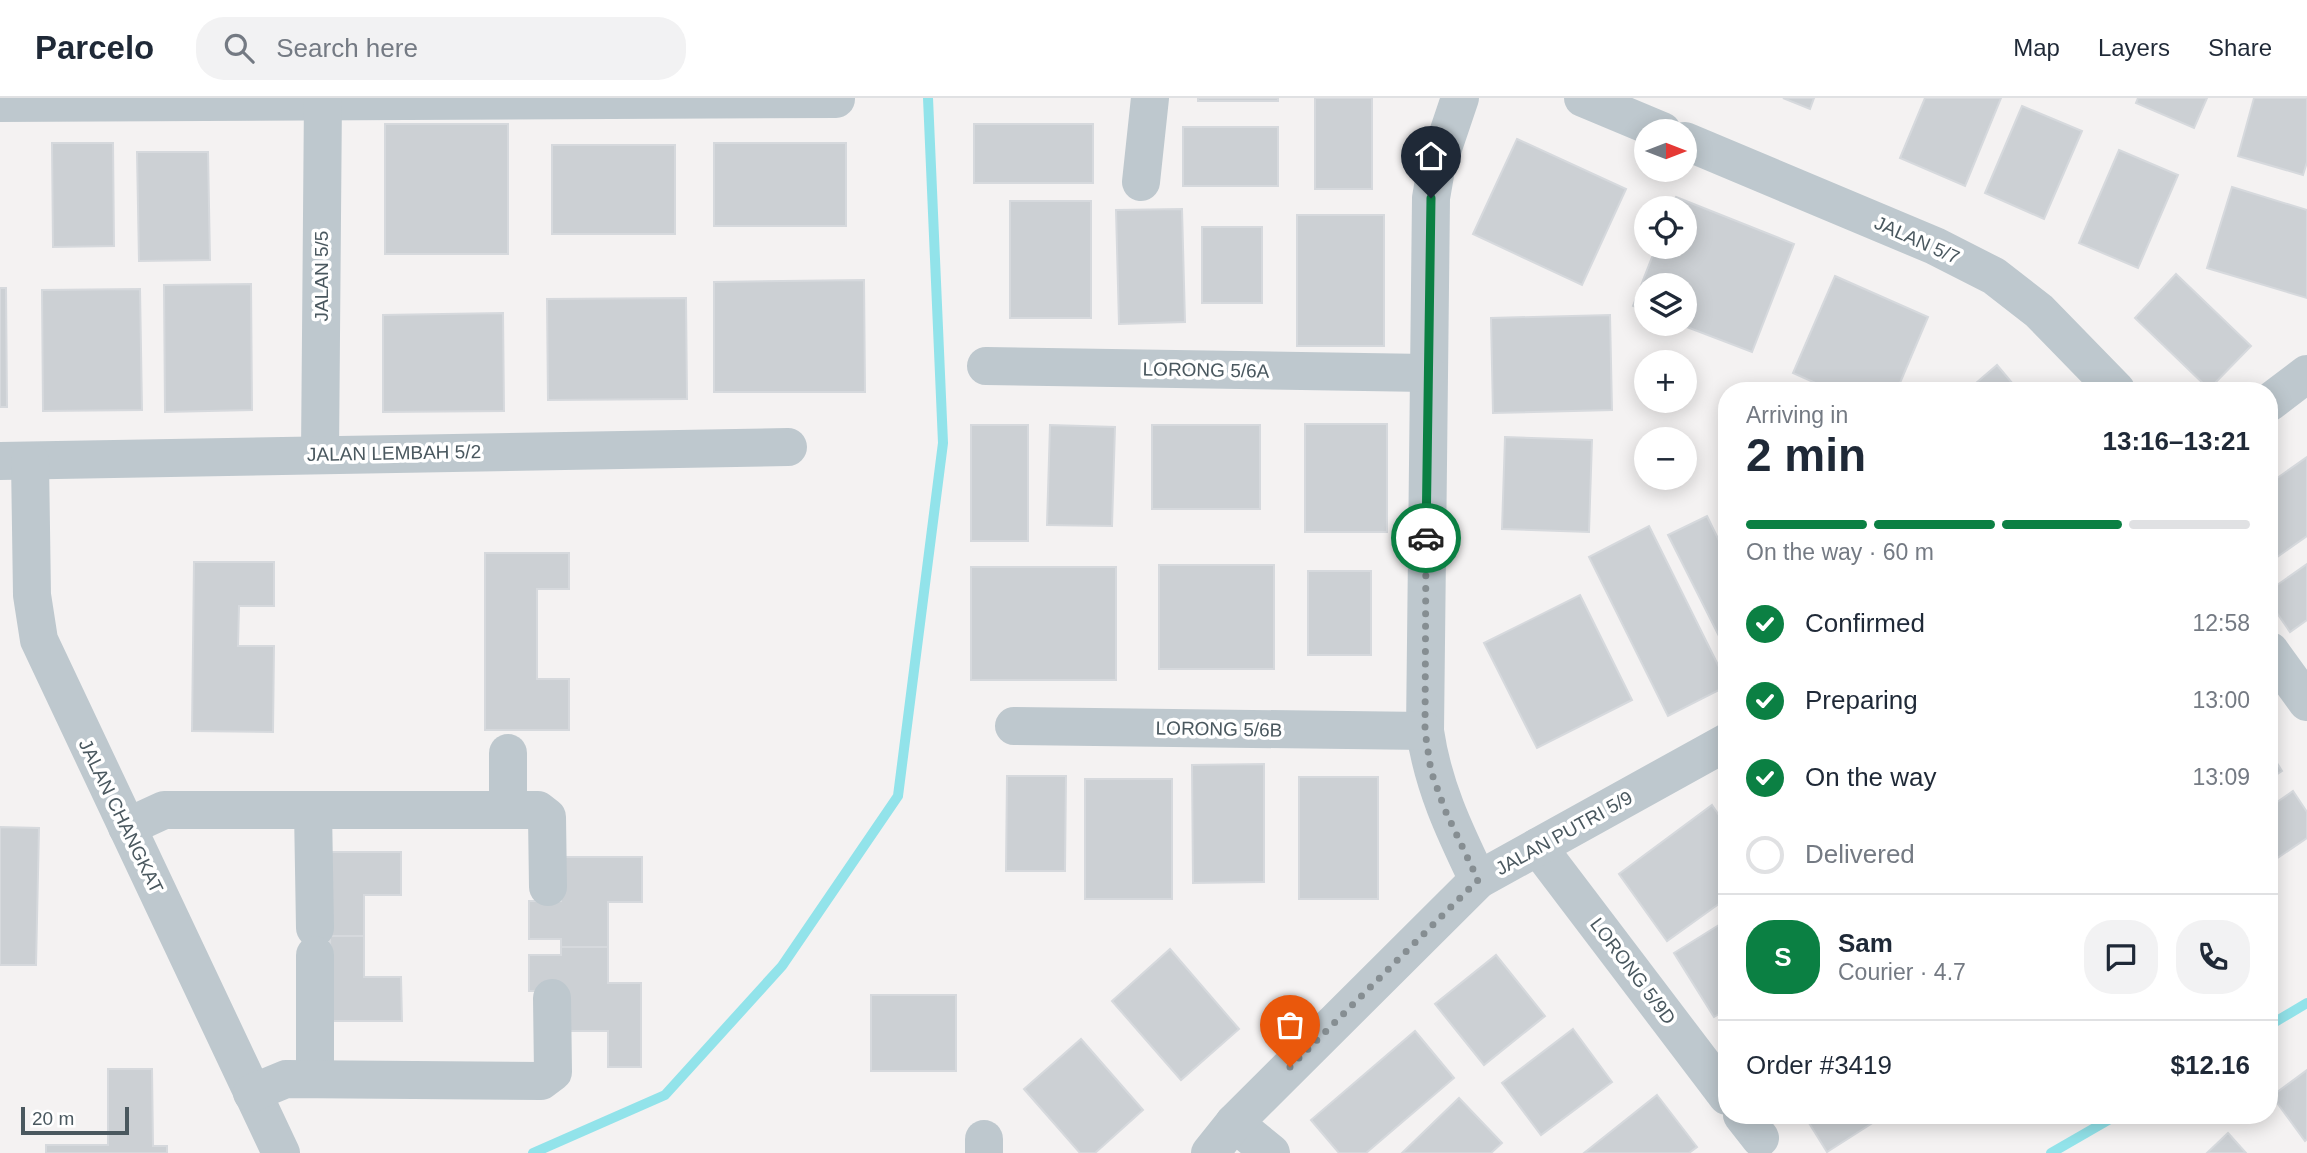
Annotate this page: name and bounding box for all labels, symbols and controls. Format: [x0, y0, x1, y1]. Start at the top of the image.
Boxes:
search box [196, 17, 686, 80]
text: Parcelo [35, 29, 154, 66]
icon: search [220, 29, 258, 67]
text: Search here [276, 33, 418, 63]
text: Map [2013, 34, 2060, 61]
text: Layers [2098, 34, 2170, 61]
text: Share [2208, 34, 2272, 61]
north arrow [1634, 119, 1698, 182]
map controls [1634, 119, 1697, 490]
pin [1401, 126, 1461, 198]
icon: home [1412, 137, 1450, 175]
button: locate [1634, 196, 1697, 259]
street label: JALAN 5/7 [1871, 212, 1963, 268]
street label: JALAN 5/5 [311, 231, 332, 321]
button: layers [1634, 273, 1697, 336]
button: + [1634, 350, 1697, 413]
street label: LORONG 5/6A [1142, 358, 1270, 382]
text: Arriving in [1746, 402, 1848, 428]
text: 13:16–13:21 [2103, 426, 2250, 456]
button: − [1634, 427, 1697, 490]
text: 2 min [1746, 429, 1866, 481]
street label: JALAN LEMBAH 5/2 [307, 441, 481, 465]
courier [1391, 503, 1461, 573]
icon: car [1407, 519, 1445, 557]
text: On the way · 60 m [1746, 539, 1934, 565]
icon: check [1746, 605, 1784, 643]
text: Confirmed [1805, 608, 1925, 638]
text: 12:58 [2192, 610, 2250, 636]
icon: check [1746, 682, 1784, 720]
text: Preparing [1805, 685, 1918, 715]
text: 13:00 [2192, 687, 2250, 713]
street label: LORONG 5/6B [1155, 717, 1283, 741]
street label: JALAN CHANGKAT [75, 736, 168, 897]
icon: check [1746, 759, 1784, 797]
text: On the way [1805, 762, 1937, 792]
text: 13:09 [2192, 764, 2250, 790]
street label: JALAN PUTRI 5/9 [1492, 787, 1636, 879]
text: Delivered [1805, 839, 1915, 869]
street label: LORONG 5/9D [1586, 914, 1680, 1028]
button: chat [2084, 920, 2158, 994]
button: phone [2176, 920, 2250, 994]
text: Sam [1838, 928, 1893, 958]
text: S [1774, 942, 1792, 972]
text: Courier · 4.7 [1838, 959, 1966, 985]
pin [1260, 995, 1320, 1067]
icon: bag [1271, 1006, 1309, 1044]
text: Order #3419 [1746, 1050, 1892, 1080]
text: $12.16 [2170, 1050, 2250, 1080]
scale bar [21, 1104, 130, 1136]
text: 20 m [32, 1108, 74, 1129]

